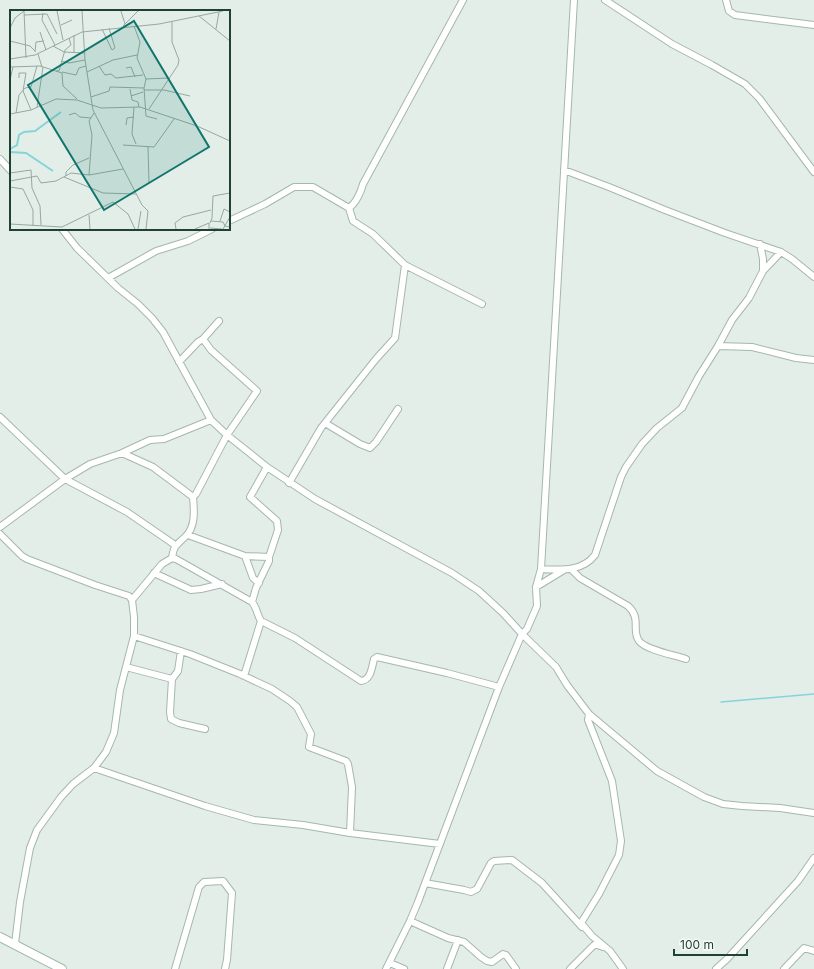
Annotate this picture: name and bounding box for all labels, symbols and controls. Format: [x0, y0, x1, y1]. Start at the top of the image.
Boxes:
inset map [10, 10, 230, 230]
scale bar [674, 931, 747, 957]
text: 100 m [680, 937, 714, 952]

